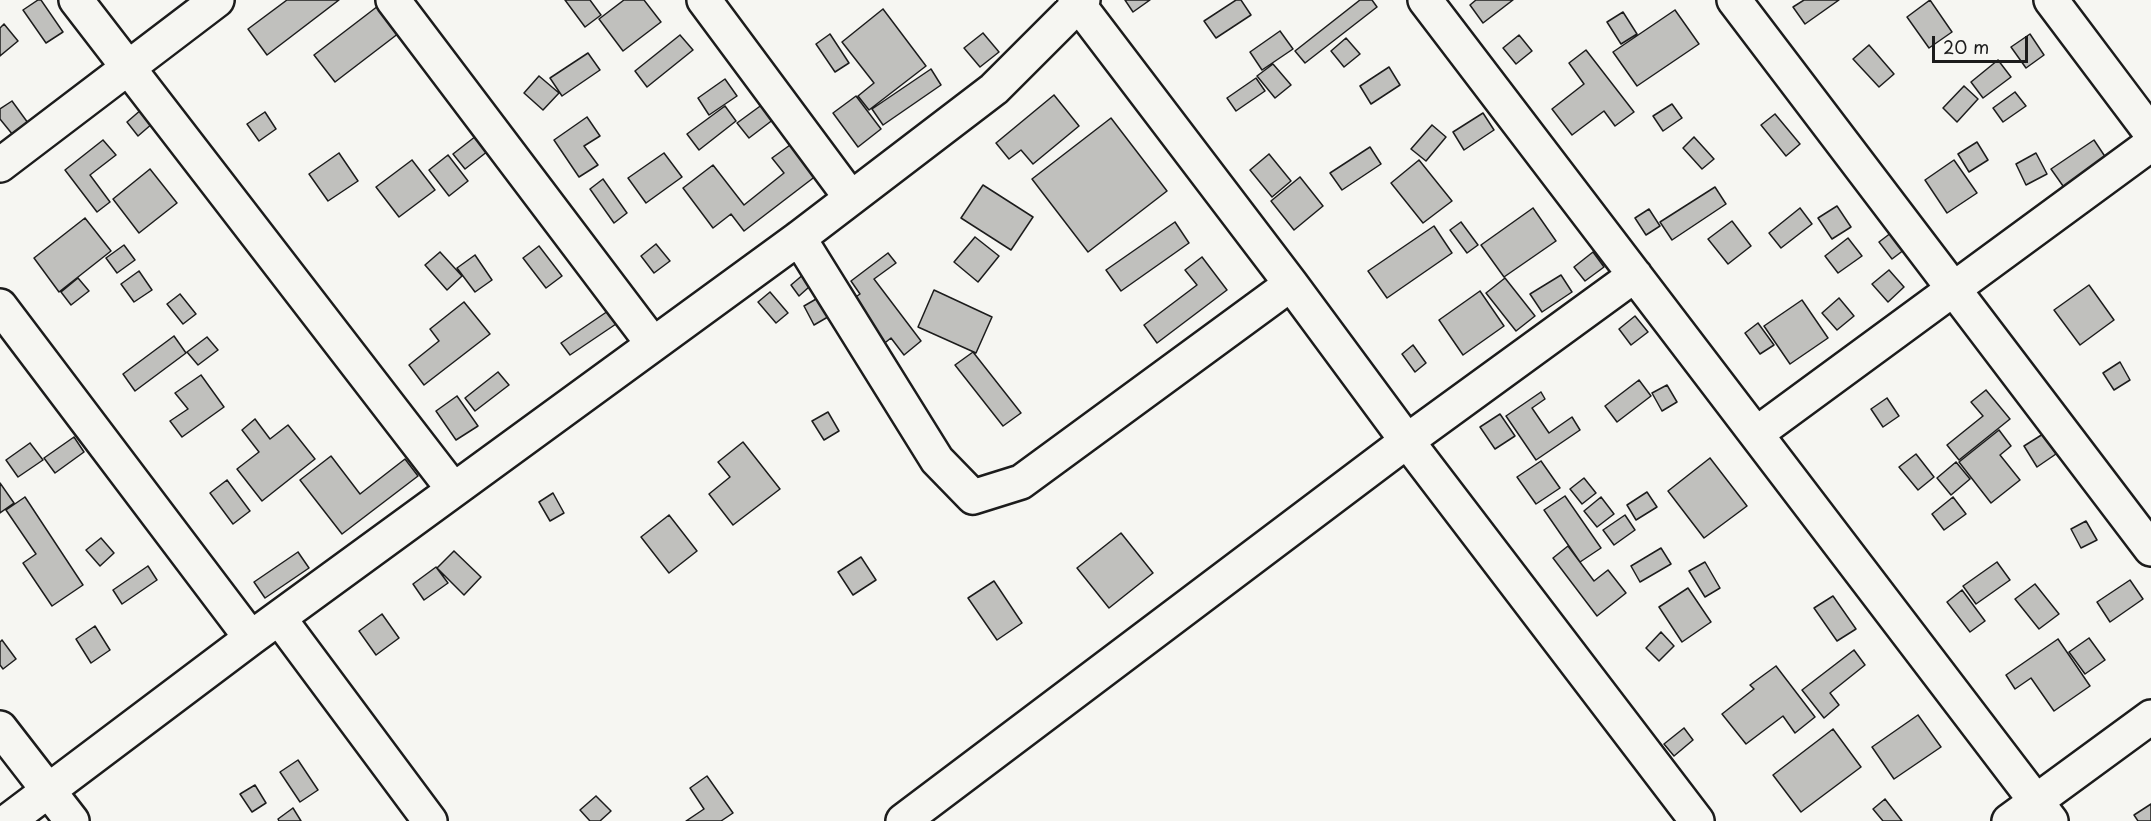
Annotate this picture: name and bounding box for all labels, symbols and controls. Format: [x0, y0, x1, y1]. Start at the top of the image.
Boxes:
scale bar [1935, 24, 2031, 62]
text: 20 m [1943, 33, 1989, 60]

